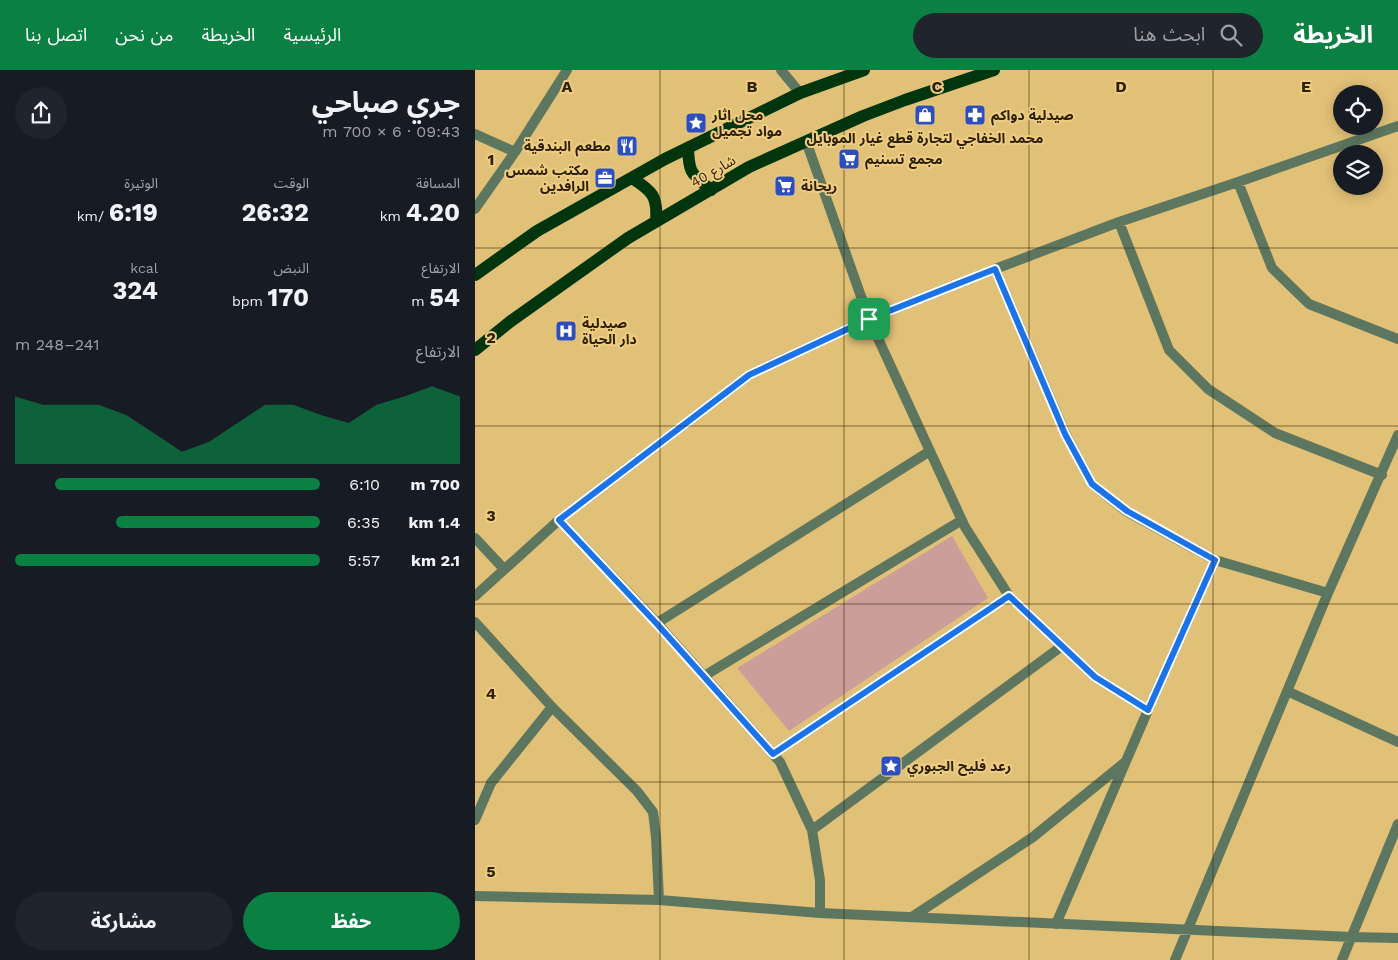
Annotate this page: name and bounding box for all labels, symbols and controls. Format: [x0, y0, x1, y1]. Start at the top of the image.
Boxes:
search box [913, 13, 1263, 58]
icon: search [1217, 21, 1245, 49]
text: الخريطة [1293, 21, 1373, 49]
text: ابحث هنا [1133, 23, 1205, 46]
text: اتصل بنا [25, 24, 87, 45]
text: من نحن [115, 24, 173, 45]
text: الخريطة [201, 24, 255, 45]
text: الرئيسية [283, 24, 341, 45]
text: A [562, 77, 573, 96]
text: B [747, 77, 758, 96]
text: C [932, 77, 943, 96]
text: D [1115, 77, 1127, 96]
text: E [1301, 77, 1311, 96]
map controls [1333, 85, 1383, 195]
button: locate [1333, 85, 1383, 135]
text: جري صباحي [312, 86, 460, 119]
button: share [15, 87, 67, 139]
shop icon: محمد الخفاجي لتجارة قطع غيار الموبايل [913, 103, 937, 127]
pharmacy icon: صيدلية دواكم [963, 103, 987, 127]
place label: محل اثار مواد تجميل [711, 107, 782, 139]
place label: صيدلية دواكم [991, 107, 1074, 126]
place icon: محل اثار مواد تجميل [684, 111, 708, 135]
text: 09:43 · 6 × 700 m [322, 122, 460, 141]
place label: محمد الخفاجي لتجارة قطع غيار الموبايل [807, 130, 1043, 149]
restaurant icon: مطعم البندقية [615, 134, 639, 158]
place label: مطعم البندقية [524, 138, 611, 157]
button: layers [1333, 145, 1383, 195]
supermarket icon: مجمع تسنيم [837, 147, 861, 171]
text: 1 [488, 150, 494, 169]
place label: مجمع تسنيم [865, 151, 943, 170]
street label: شارع 40 [688, 152, 740, 193]
place label: مكتب شمس الرافدين [506, 162, 589, 195]
office icon: مكتب شمس الرافدين [593, 166, 617, 190]
supermarket icon: ريحانة [773, 174, 797, 198]
text: الوتيرة [124, 175, 158, 191]
text: الوقت [274, 175, 309, 191]
text: المسافة [416, 175, 460, 191]
place label: ريحانة [801, 178, 837, 195]
text: 6:19 [109, 198, 158, 227]
text: 26:32 [241, 198, 309, 227]
text: 4.20 [406, 198, 460, 227]
text: /km [77, 208, 109, 224]
text: km [380, 208, 406, 224]
text: kcal [130, 260, 158, 276]
text: النبض [273, 260, 309, 276]
text: الارتفاع [422, 260, 460, 276]
text: 324 [112, 276, 158, 305]
text: 170 [268, 283, 309, 312]
text: 54 [429, 283, 460, 312]
text: bpm [232, 293, 268, 309]
text: m [411, 293, 429, 309]
pin [848, 298, 890, 340]
icon: arrive [855, 305, 883, 333]
place label: صيدلية دار الحياة [582, 315, 637, 348]
hospital icon: صيدلية دار الحياة [554, 319, 578, 343]
text: 2 [486, 328, 496, 347]
text: 241–248 m [15, 335, 99, 354]
text: الارتفاع [416, 342, 460, 361]
text: 6:10 [349, 475, 380, 494]
text: 700 m [410, 475, 460, 494]
text: 3 [486, 506, 496, 525]
text: 6:35 [347, 513, 380, 532]
text: 1.4 km [409, 513, 460, 532]
text: 5:57 [348, 551, 380, 570]
text: 2.1 km [411, 551, 460, 570]
text: 4 [486, 684, 496, 703]
place icon: رعد فليح الجبوري [879, 754, 903, 778]
place label: رعد فليح الجبوري [907, 758, 1011, 777]
text: 5 [486, 862, 496, 881]
button: مشاركة [15, 892, 233, 950]
button: حفظ [243, 892, 460, 950]

